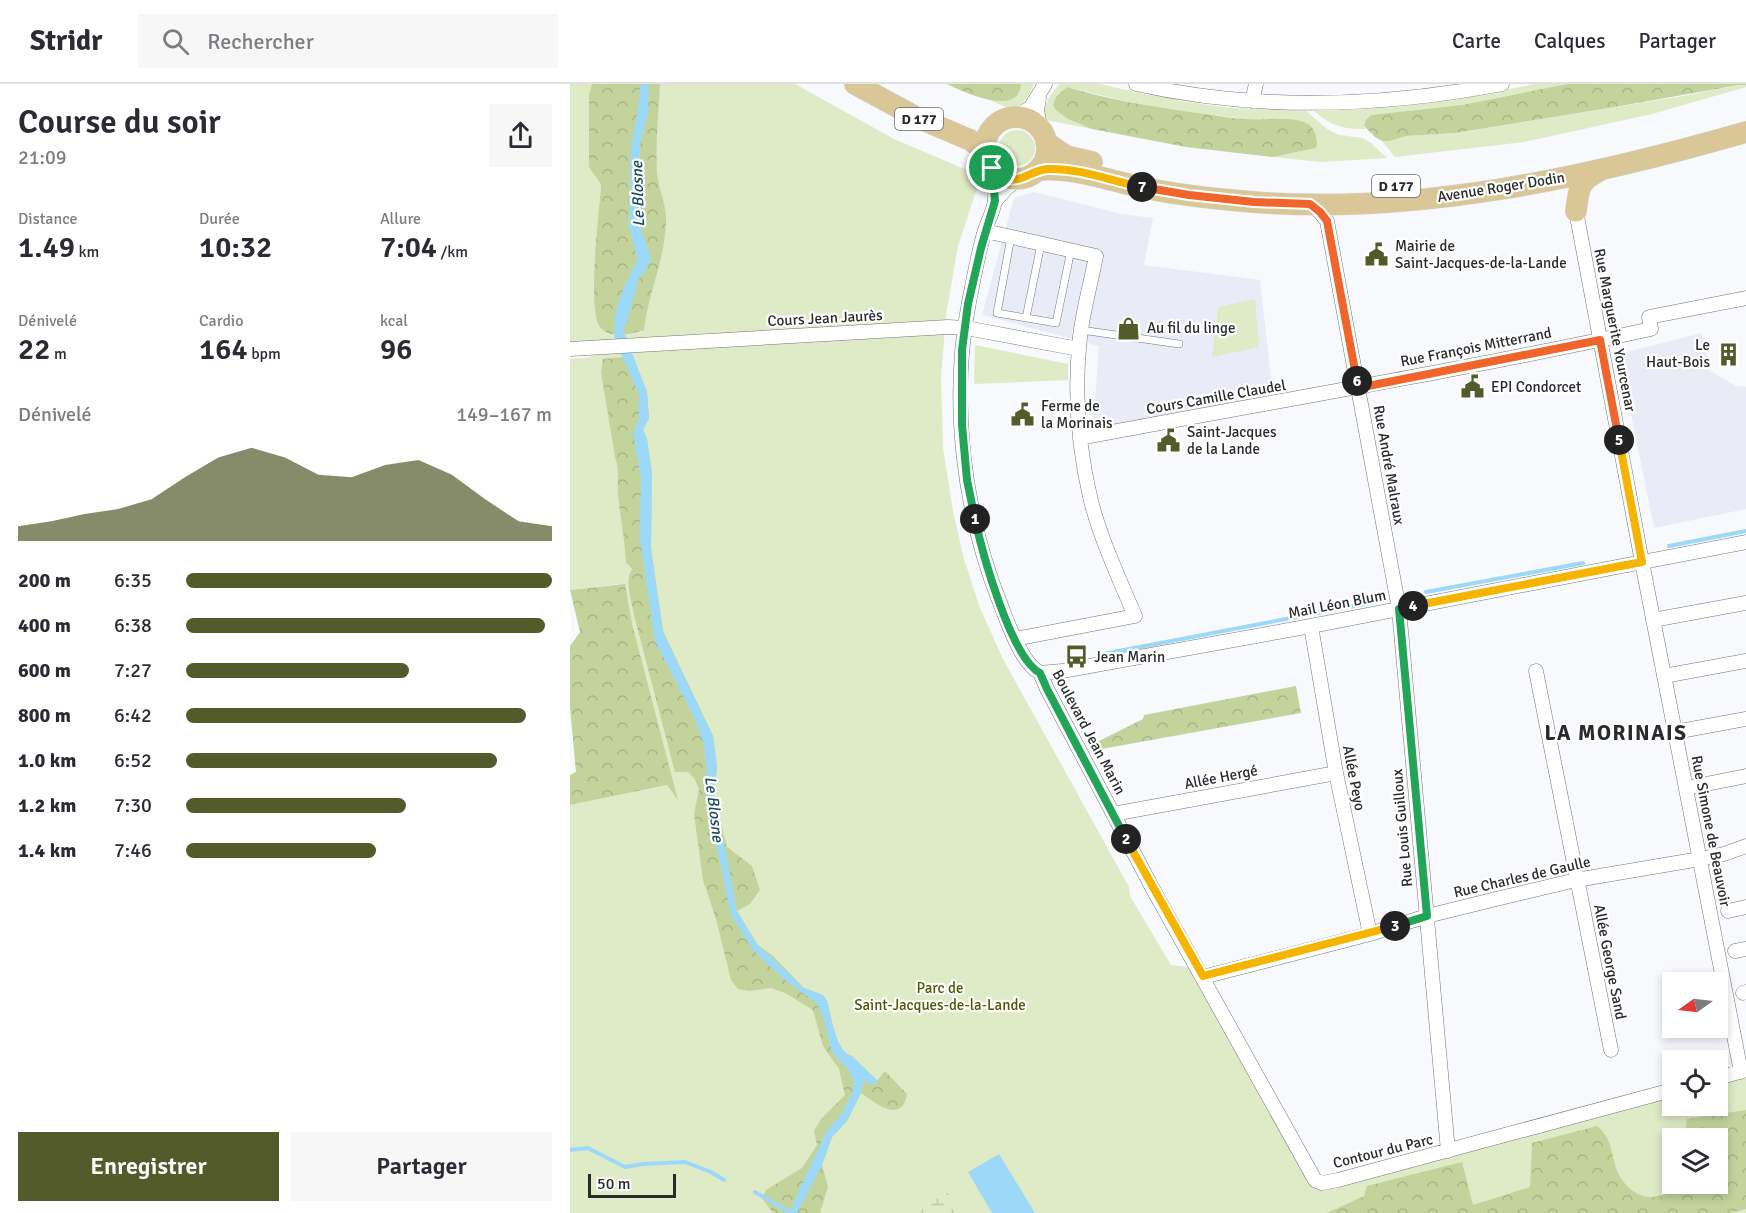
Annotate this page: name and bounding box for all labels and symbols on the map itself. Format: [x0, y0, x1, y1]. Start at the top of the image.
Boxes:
road number: D 177 [895, 108, 943, 130]
pin [966, 142, 1017, 193]
water label: Le Blosne [627, 160, 649, 227]
street label: Avenue Roger Dodin [1436, 168, 1566, 206]
pin: 7 [1127, 172, 1157, 202]
road number: D 177 [1372, 175, 1420, 197]
place label: Mairie de Saint-Jacques-de-la-Lande [1395, 237, 1567, 272]
public building icon: Mairie de Saint-Jacques-de-la-Lande [1364, 242, 1390, 268]
street label: Rue Marguerite Yourcenar [1590, 247, 1640, 414]
street label: Cours Jean Jaurès [767, 306, 883, 330]
shop icon: Au fil du linge [1116, 315, 1142, 341]
place label: Au fil du linge [1147, 319, 1235, 337]
street label: Rue François Mitterrand [1399, 323, 1553, 370]
place label: Le Haut-Bois [1646, 336, 1710, 371]
building icon: Le Haut-Bois [1715, 341, 1741, 367]
pin: 6 [1342, 366, 1372, 396]
public building icon: EPI Condorcet [1460, 374, 1486, 400]
street label: Cours Camille Claudel [1145, 376, 1287, 418]
place label: EPI Condorcet [1491, 378, 1581, 396]
place label: Ferme de la Morinais [1041, 397, 1113, 432]
public building icon: Ferme de la Morinais [1010, 402, 1036, 428]
street label: Rue André Malraux [1370, 404, 1408, 526]
place label: Saint-Jacques de la Lande [1187, 423, 1277, 458]
pin: 5 [1604, 425, 1634, 455]
public building icon: Saint-Jacques de la Lande [1156, 428, 1182, 454]
pin: 1 [960, 504, 990, 534]
street label: Mail Léon Blum [1287, 586, 1387, 622]
pin: 4 [1398, 591, 1428, 621]
bus stop icon: Jean Marin [1063, 644, 1089, 670]
place label: Jean Marin [1094, 648, 1165, 666]
street label: Boulevard Jean Marin [1048, 667, 1130, 797]
district label: LA MORINAIS [1545, 720, 1687, 746]
street label: Allée Peyo [1339, 744, 1369, 812]
street label: Rue Simone de Beauvoir [1687, 754, 1735, 909]
street label: Allée Hergé [1183, 761, 1259, 793]
street label: Rue Louis Guilloux [1388, 768, 1416, 888]
water label: Le Blosne [700, 775, 728, 844]
pin: 2 [1111, 824, 1141, 854]
street label: Rue Charles de Gaulle [1452, 853, 1592, 901]
street label: Allée George Sand [1590, 903, 1630, 1021]
pin: 3 [1380, 911, 1410, 941]
north arrow [1662, 972, 1728, 1038]
park label: Parc de Saint-Jacques-de-la-Lande [854, 979, 1026, 1014]
street label: Contour du Parc [1331, 1130, 1435, 1172]
scale bar [588, 1171, 676, 1198]

